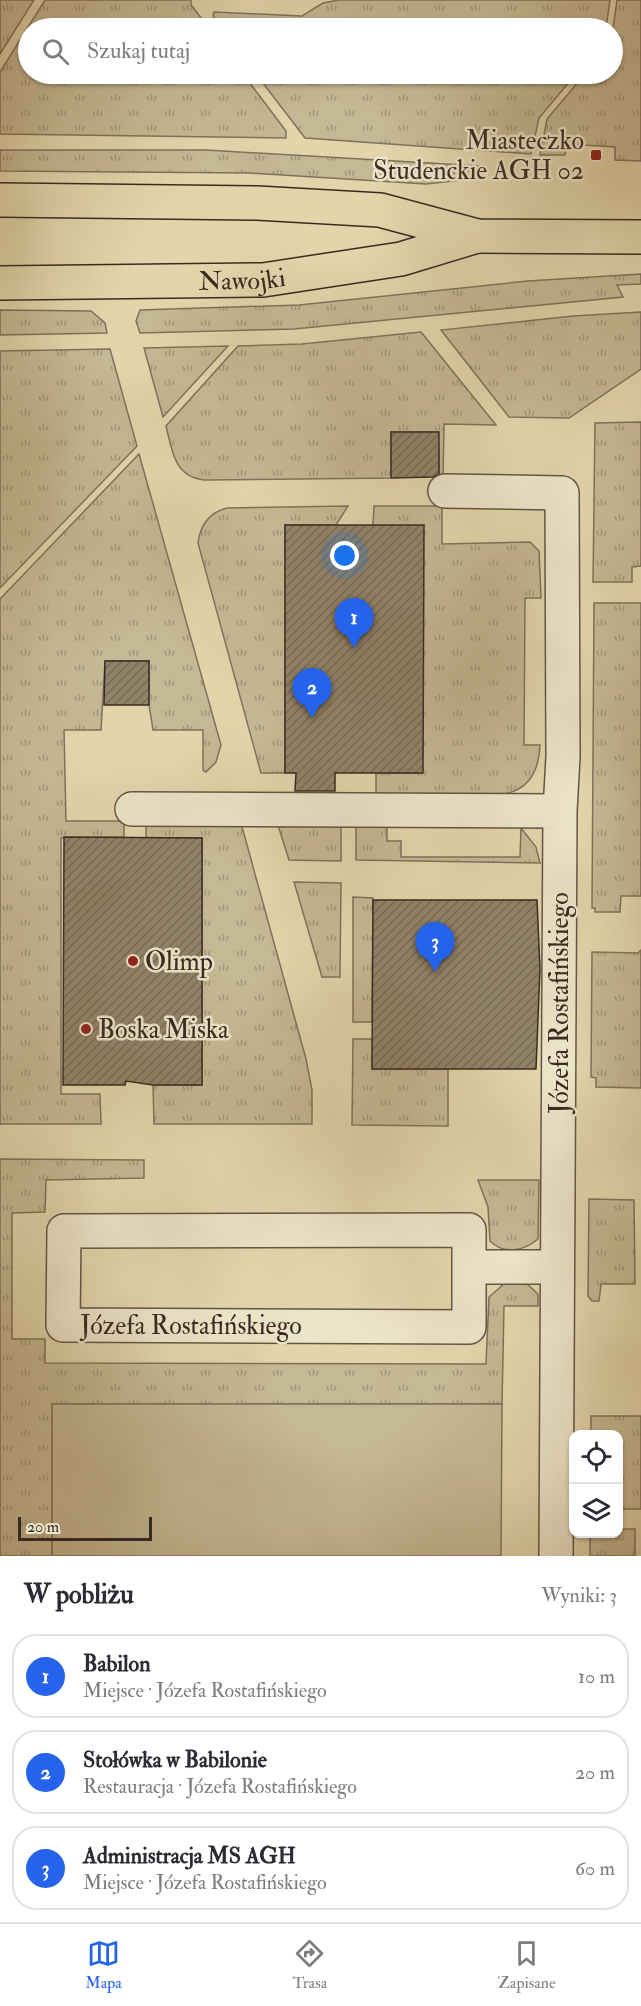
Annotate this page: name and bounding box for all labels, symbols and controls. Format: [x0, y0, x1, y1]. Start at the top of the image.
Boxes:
search box [18, 18, 623, 84]
icon: search [39, 35, 72, 68]
text: Szukaj tutaj [87, 37, 190, 65]
place label: Miasteczko Studenckie AGH 02 [373, 125, 584, 187]
marker: Miasteczko Studenckie AGH 02 [589, 148, 603, 162]
street label: Nawojki [198, 262, 288, 298]
your location [330, 541, 359, 570]
pin: 1 [334, 598, 374, 648]
pin: 2 [292, 668, 332, 718]
street label: Józefa Rostafińskiego [544, 892, 576, 1115]
pin: 3 [416, 922, 454, 972]
place label: Olimp [145, 946, 213, 979]
marker: Olimp [126, 954, 140, 968]
place label: Boska Miska [98, 1014, 229, 1046]
marker: Boska Miska [79, 1022, 93, 1036]
street label: Józefa Rostafińskiego [79, 1310, 302, 1342]
map controls [569, 1430, 623, 1538]
button: locate [569, 1430, 623, 1484]
button: layers [569, 1484, 623, 1538]
scale bar [18, 1514, 152, 1542]
text: 20 m [27, 1517, 59, 1537]
text: W pobliżu [24, 1579, 134, 1611]
text: Wyniki: 3 [541, 1583, 617, 1608]
text: Babilon [83, 1650, 151, 1678]
text: 1 [42, 1664, 49, 1689]
text: 10 m [578, 1664, 615, 1689]
text: Miejsce · Józefa Rostafińskiego [83, 1678, 327, 1703]
text: Stołówka w Babilonie [83, 1746, 267, 1774]
text: 2 [40, 1760, 51, 1785]
text: 20 m [575, 1760, 615, 1785]
text: Restauracja · Józefa Rostafińskiego [83, 1774, 357, 1799]
text: Administracja MS AGH [83, 1842, 296, 1870]
text: 3 [42, 1856, 49, 1881]
text: 60 m [575, 1856, 615, 1881]
text: Miejsce · Józefa Rostafińskiego [83, 1870, 327, 1895]
tab: Mapa [85, 1937, 122, 1993]
tab: Trasa [292, 1937, 327, 1993]
tab: Zapisane [498, 1937, 556, 1993]

